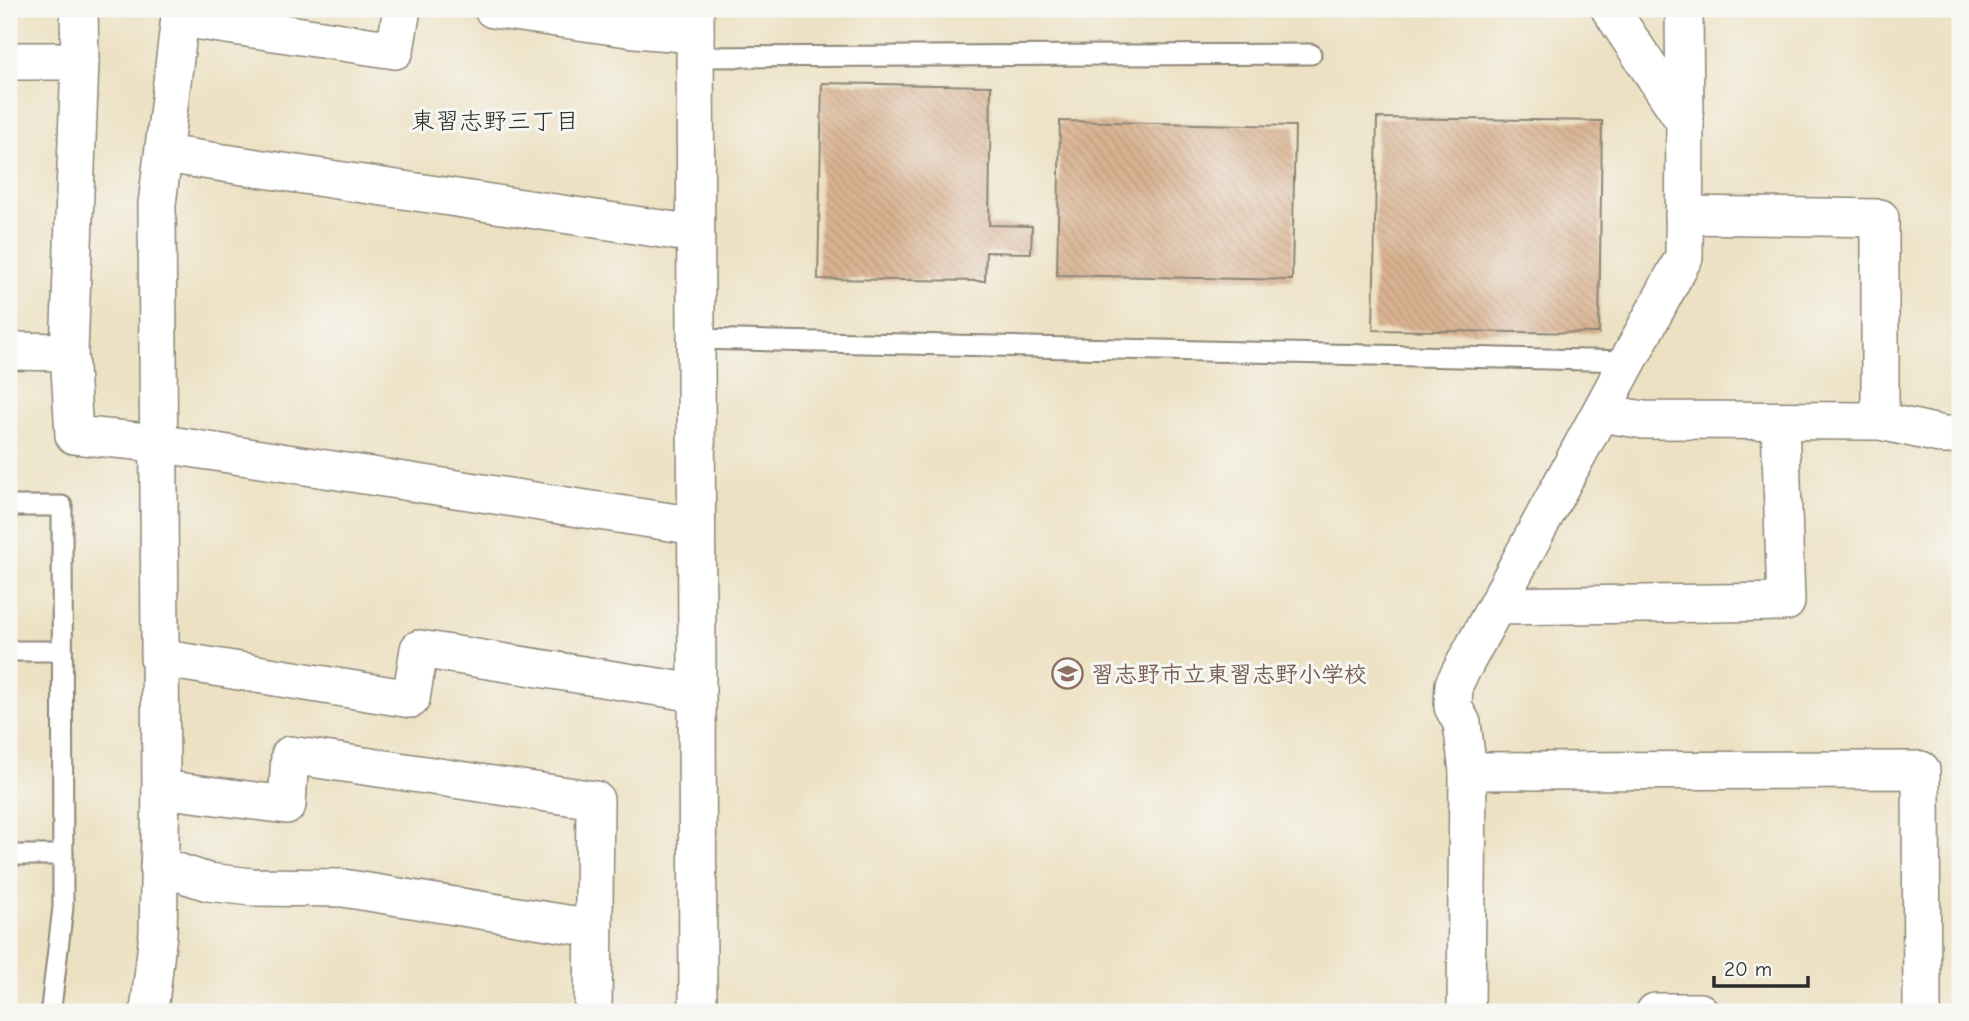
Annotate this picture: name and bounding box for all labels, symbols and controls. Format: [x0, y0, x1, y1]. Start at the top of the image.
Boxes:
district label: 東習志野三丁目 [411, 107, 579, 135]
school or university icon: 習志野市立東習志野小学校 [1051, 657, 1085, 691]
place label: 習志野市立東習志野小学校 [1091, 661, 1367, 688]
scale bar [1714, 944, 1808, 988]
text: 20 m [1724, 957, 1772, 981]

